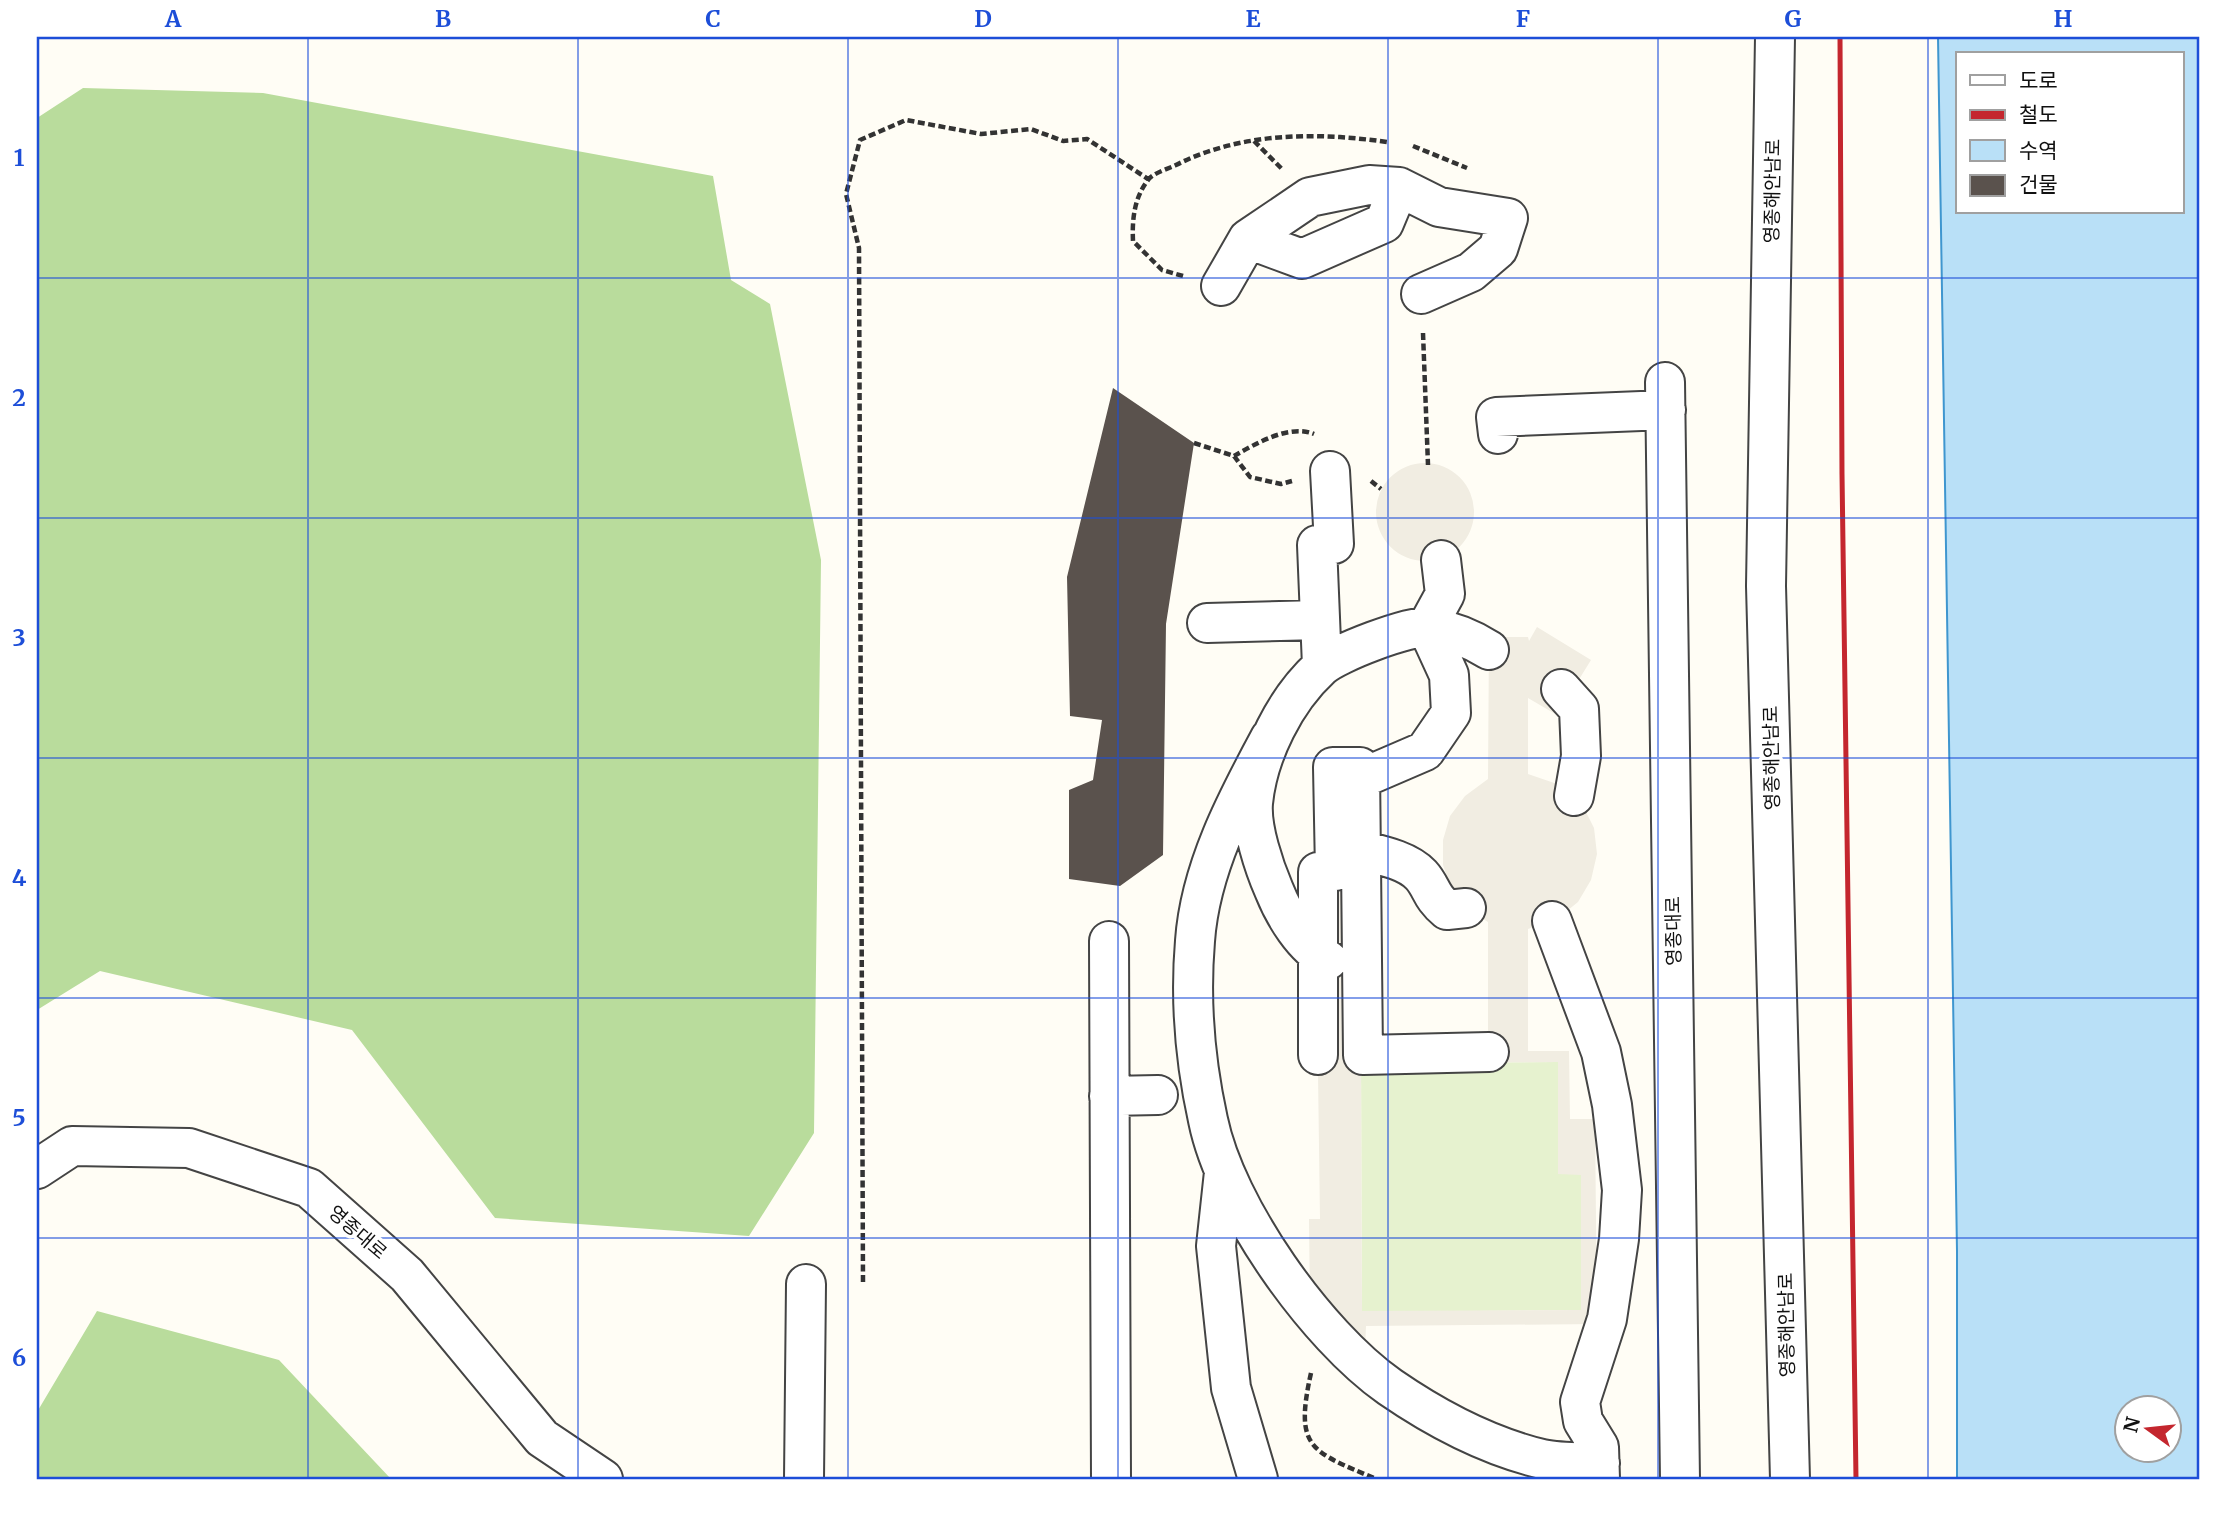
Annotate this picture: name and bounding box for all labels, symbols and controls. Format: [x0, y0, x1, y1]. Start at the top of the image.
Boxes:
text: A [164, 4, 182, 33]
text: B [435, 4, 451, 33]
text: C [705, 4, 721, 33]
text: D [974, 4, 992, 33]
text: E [1245, 4, 1261, 33]
text: F [1516, 4, 1530, 33]
text: G [1785, 4, 1802, 33]
text: H [2054, 4, 2073, 33]
legend [1956, 52, 2184, 214]
text: 도로 [2019, 67, 2058, 94]
text: 철도 [2019, 101, 2058, 128]
text: 수역 [2019, 137, 2058, 164]
street label: 영종해안남로 [1759, 138, 1785, 244]
text: 1 [14, 143, 25, 172]
text: 건물 [2019, 171, 2058, 198]
text: 2 [12, 383, 26, 412]
text: 3 [12, 623, 26, 652]
street label: 영종해안남로 [1758, 705, 1784, 811]
text: 4 [12, 863, 27, 892]
street label: 영종대로 [1660, 896, 1686, 966]
text: 5 [12, 1103, 26, 1132]
street label: 영종대로 [324, 1200, 392, 1264]
street label: 영종해안남로 [1773, 1272, 1799, 1378]
text: 6 [12, 1343, 26, 1372]
north arrow [2114, 1394, 2184, 1464]
text: N [2118, 1414, 2145, 1435]

